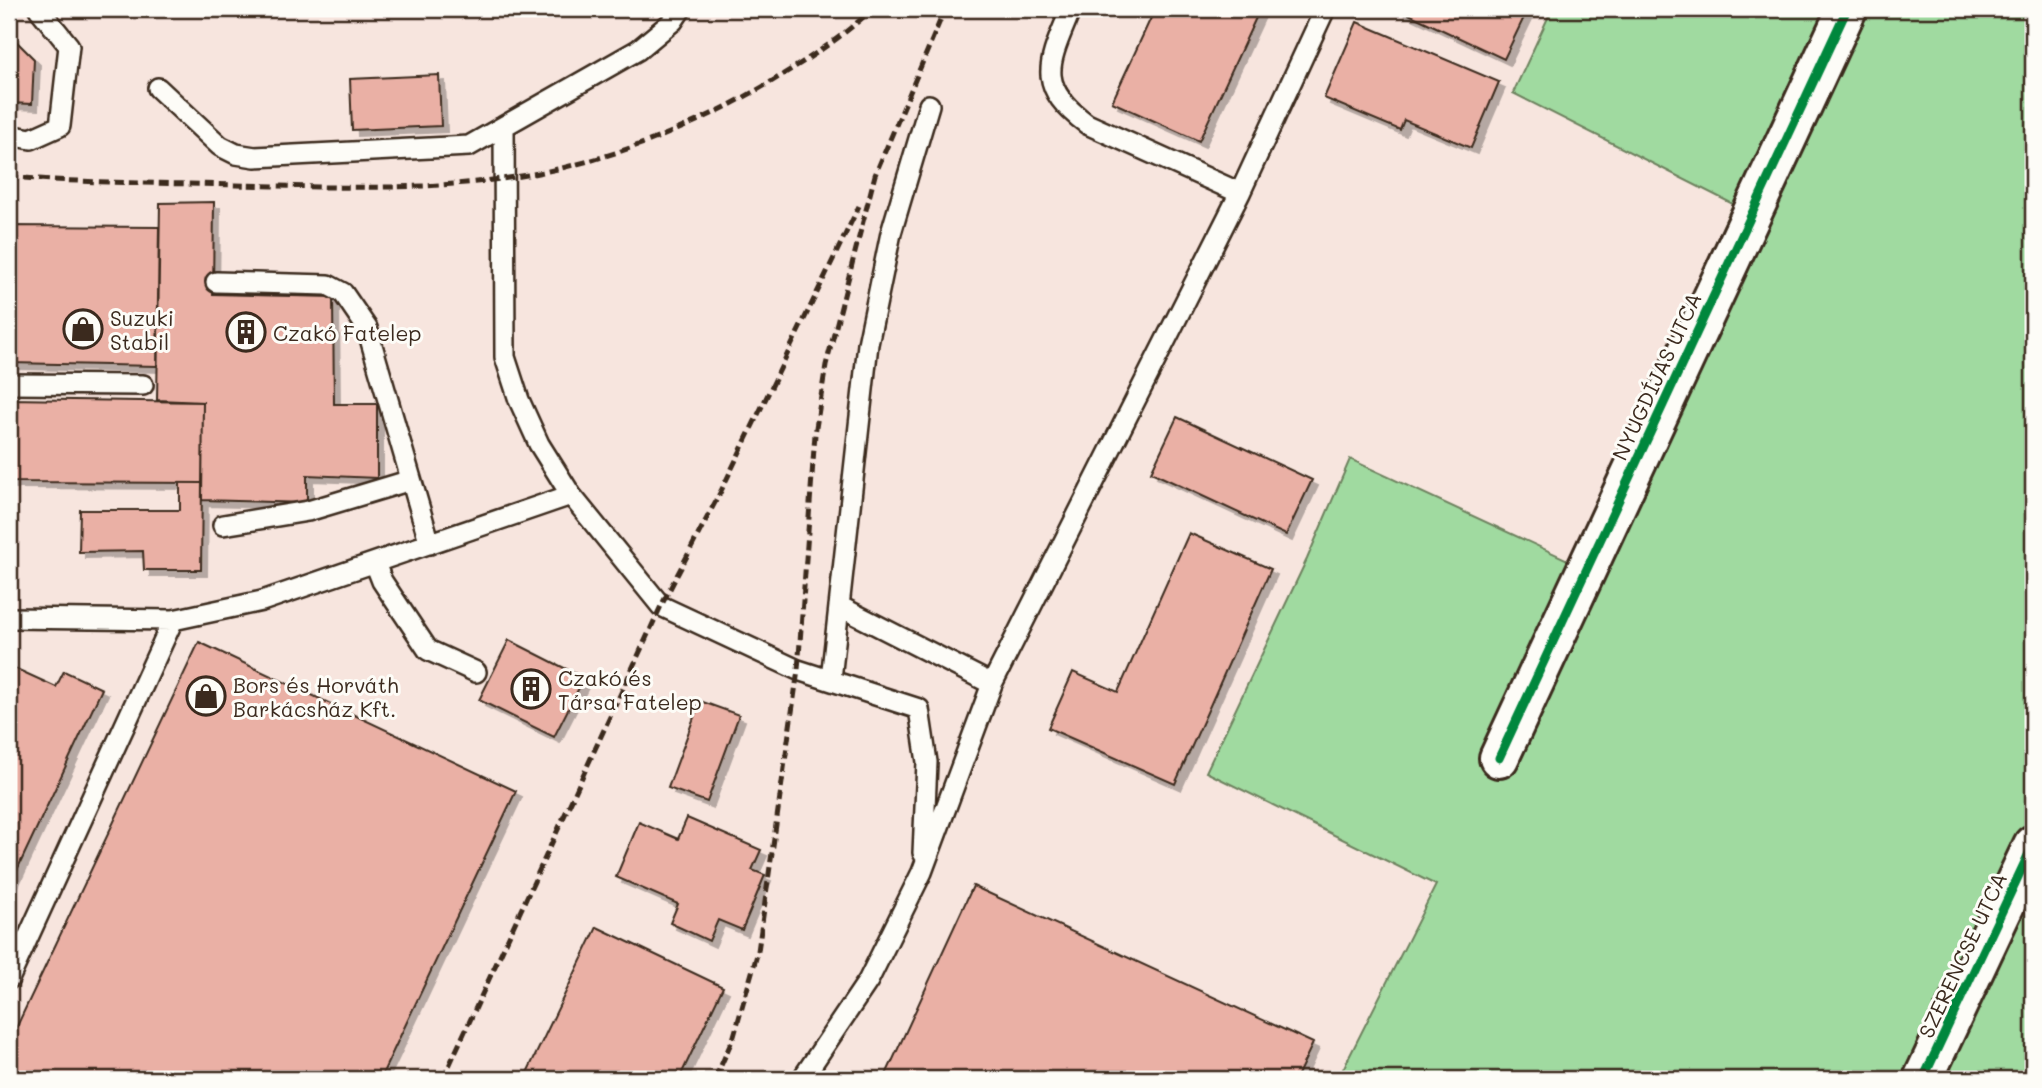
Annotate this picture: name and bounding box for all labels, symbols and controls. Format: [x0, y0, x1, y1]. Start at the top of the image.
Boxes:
street label: NYUGDÍJAS UTCA [1605, 288, 1707, 464]
place label: Suzuki Stabil [110, 304, 174, 355]
shop icon: Suzuki Stabil [62, 308, 104, 350]
building icon: Czakó Fatelep [225, 311, 267, 353]
place label: Czakó Fatelep [273, 319, 421, 346]
place label: Czakó és Társa Fatelep [558, 664, 702, 715]
building icon: Czakó és Társa Fatelep [510, 668, 552, 710]
place label: Bors és Horváth Barkácsház Kft. [233, 671, 399, 722]
shop icon: Bors és Horváth Barkácsház Kft. [185, 675, 227, 717]
street label: SZERENCSE UTCA [1912, 868, 2012, 1042]

